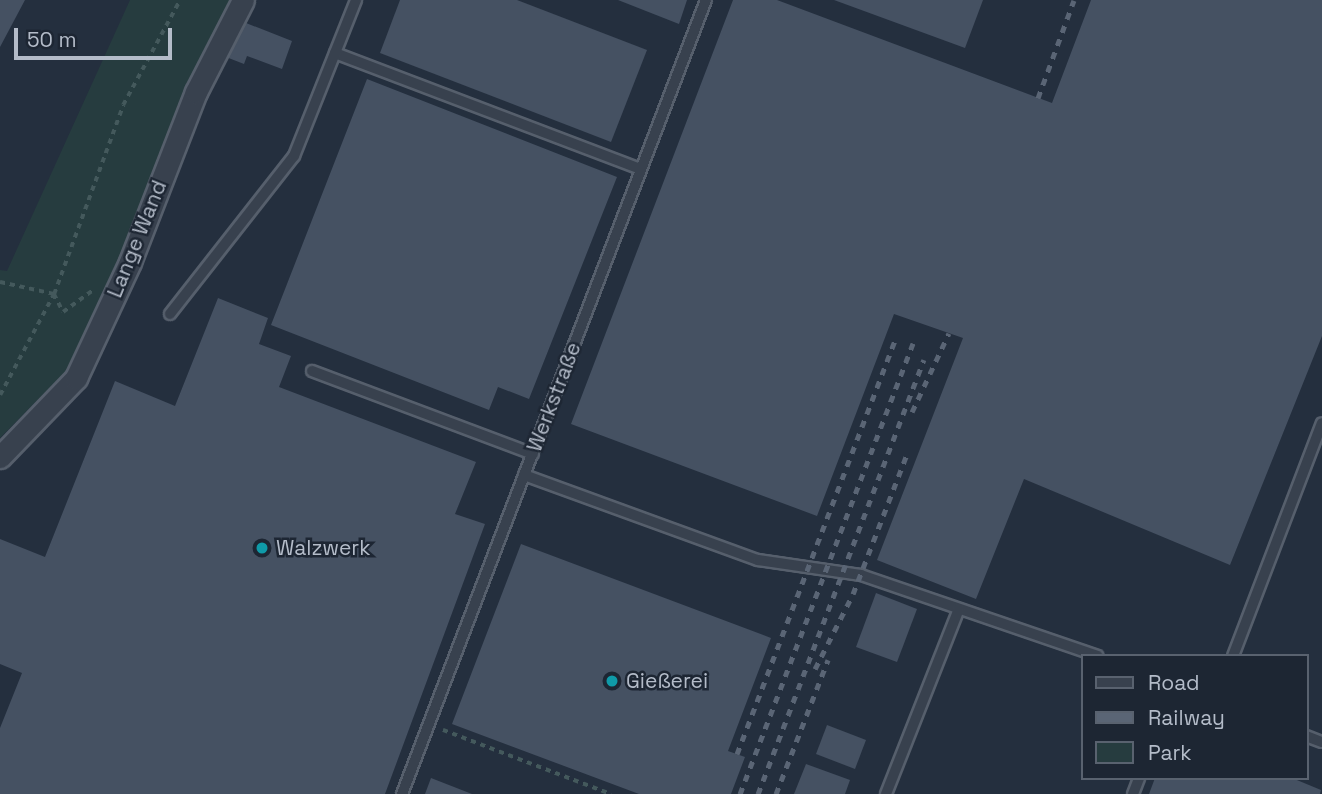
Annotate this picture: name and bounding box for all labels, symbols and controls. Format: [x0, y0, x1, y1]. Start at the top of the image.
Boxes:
scale bar [18, 14, 175, 58]
text: 50 m [27, 26, 77, 53]
street label: Lange Wand [102, 177, 172, 301]
street label: Werkstraße [522, 339, 586, 455]
place label: Walzwerk [276, 535, 371, 561]
marker: Walzwerk [254, 540, 270, 556]
legend [1080, 654, 1308, 780]
place label: Gießerei [626, 668, 708, 694]
text: Road [1148, 669, 1200, 696]
marker: Gießerei [604, 673, 620, 689]
text: Railway [1148, 704, 1225, 731]
text: Park [1148, 739, 1192, 766]

